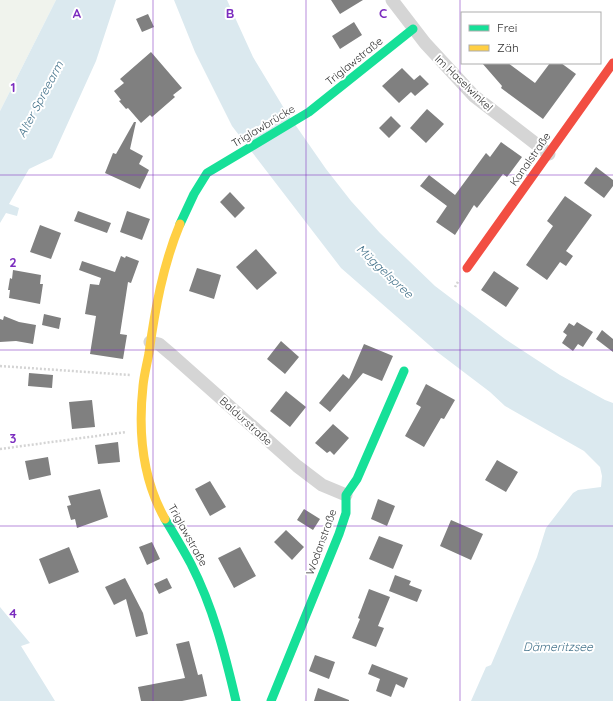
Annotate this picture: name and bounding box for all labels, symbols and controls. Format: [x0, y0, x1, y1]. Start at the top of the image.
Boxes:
text: A [73, 5, 82, 21]
text: B [226, 5, 234, 21]
text: C [379, 5, 387, 21]
legend [461, 12, 601, 64]
text: Frei [497, 20, 517, 35]
street label: Triglawstraße [323, 34, 385, 88]
text: Zäh [497, 40, 519, 55]
street label: Im Haselwinkel [432, 52, 496, 114]
water label: Alter Spreearm [14, 57, 67, 140]
text: 1 [10, 79, 16, 95]
street label: Triglawbrücke [229, 102, 297, 150]
street label: Kanalstraße [506, 130, 554, 188]
water label: Müggelspree [354, 241, 417, 302]
text: 2 [9, 254, 17, 270]
street label: Baldurstraße [217, 394, 275, 448]
text: 3 [10, 430, 17, 446]
street label: Triglawstraße [165, 501, 211, 569]
street label: Wodanstraße [303, 507, 339, 577]
text: 4 [9, 605, 17, 621]
water label: Dämeritzsee [523, 639, 594, 654]

